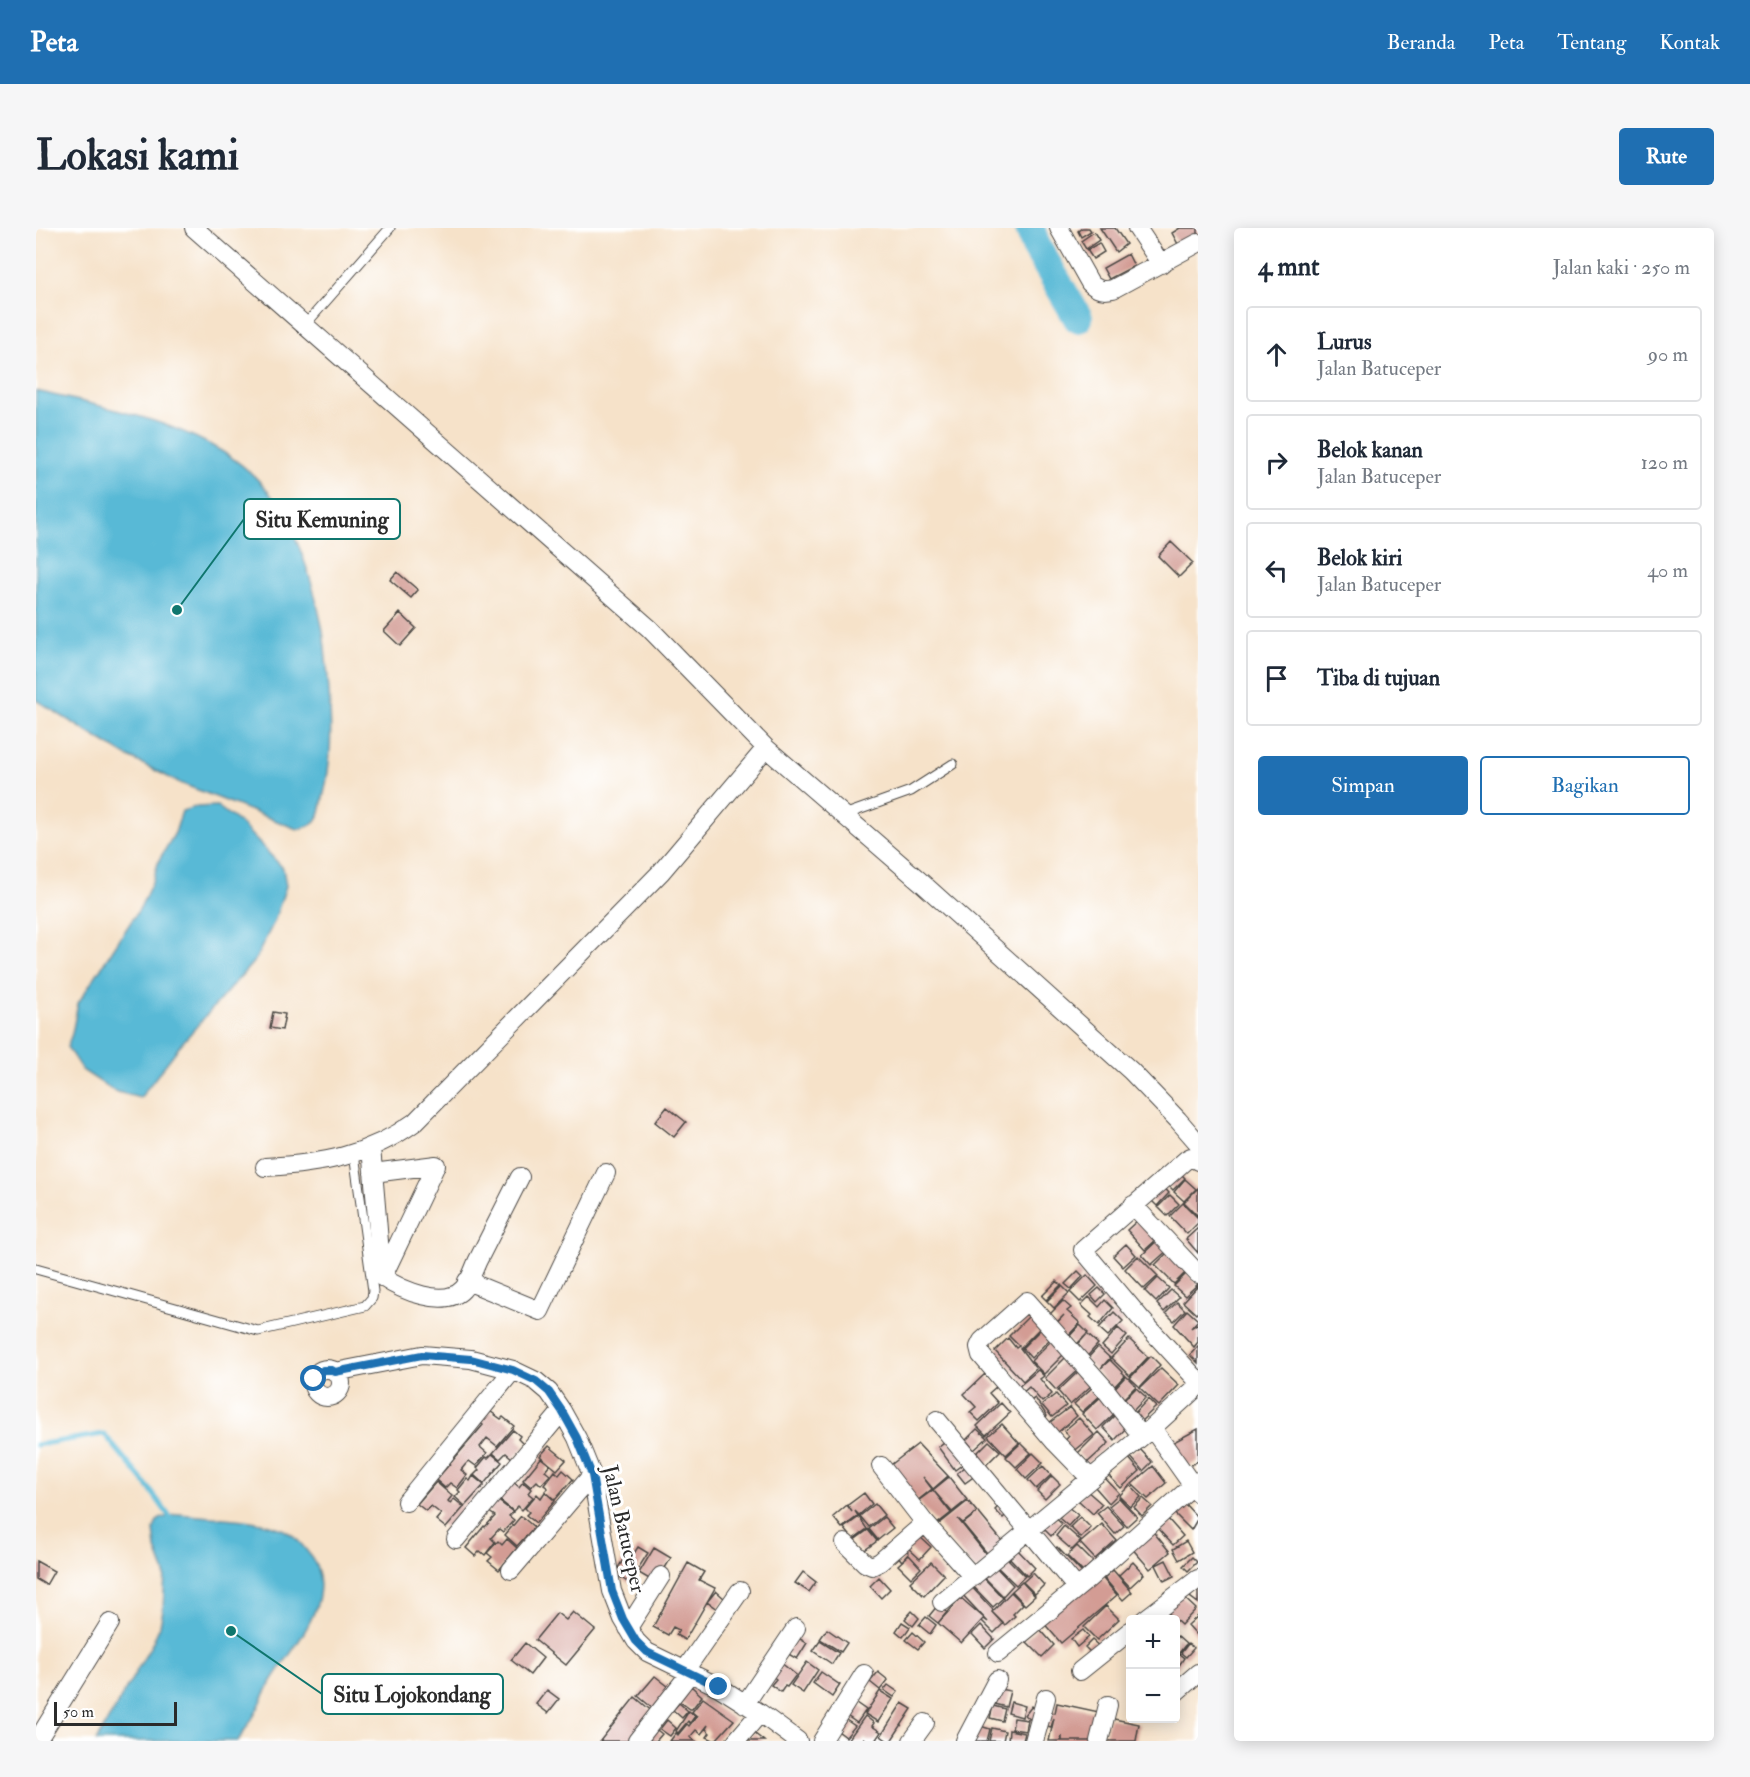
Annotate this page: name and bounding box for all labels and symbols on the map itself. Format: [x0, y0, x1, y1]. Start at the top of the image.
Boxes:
callout: Situ Kemuning [244, 499, 400, 539]
text: Situ Kemuning [256, 506, 390, 535]
route start [300, 1365, 326, 1391]
street label: Jalan Batuceper [596, 1461, 652, 1596]
route end [705, 1673, 731, 1699]
callout: Situ Lojokondang [322, 1674, 503, 1714]
text: Situ Lojokondang [333, 1681, 492, 1710]
scale bar [54, 1699, 177, 1726]

